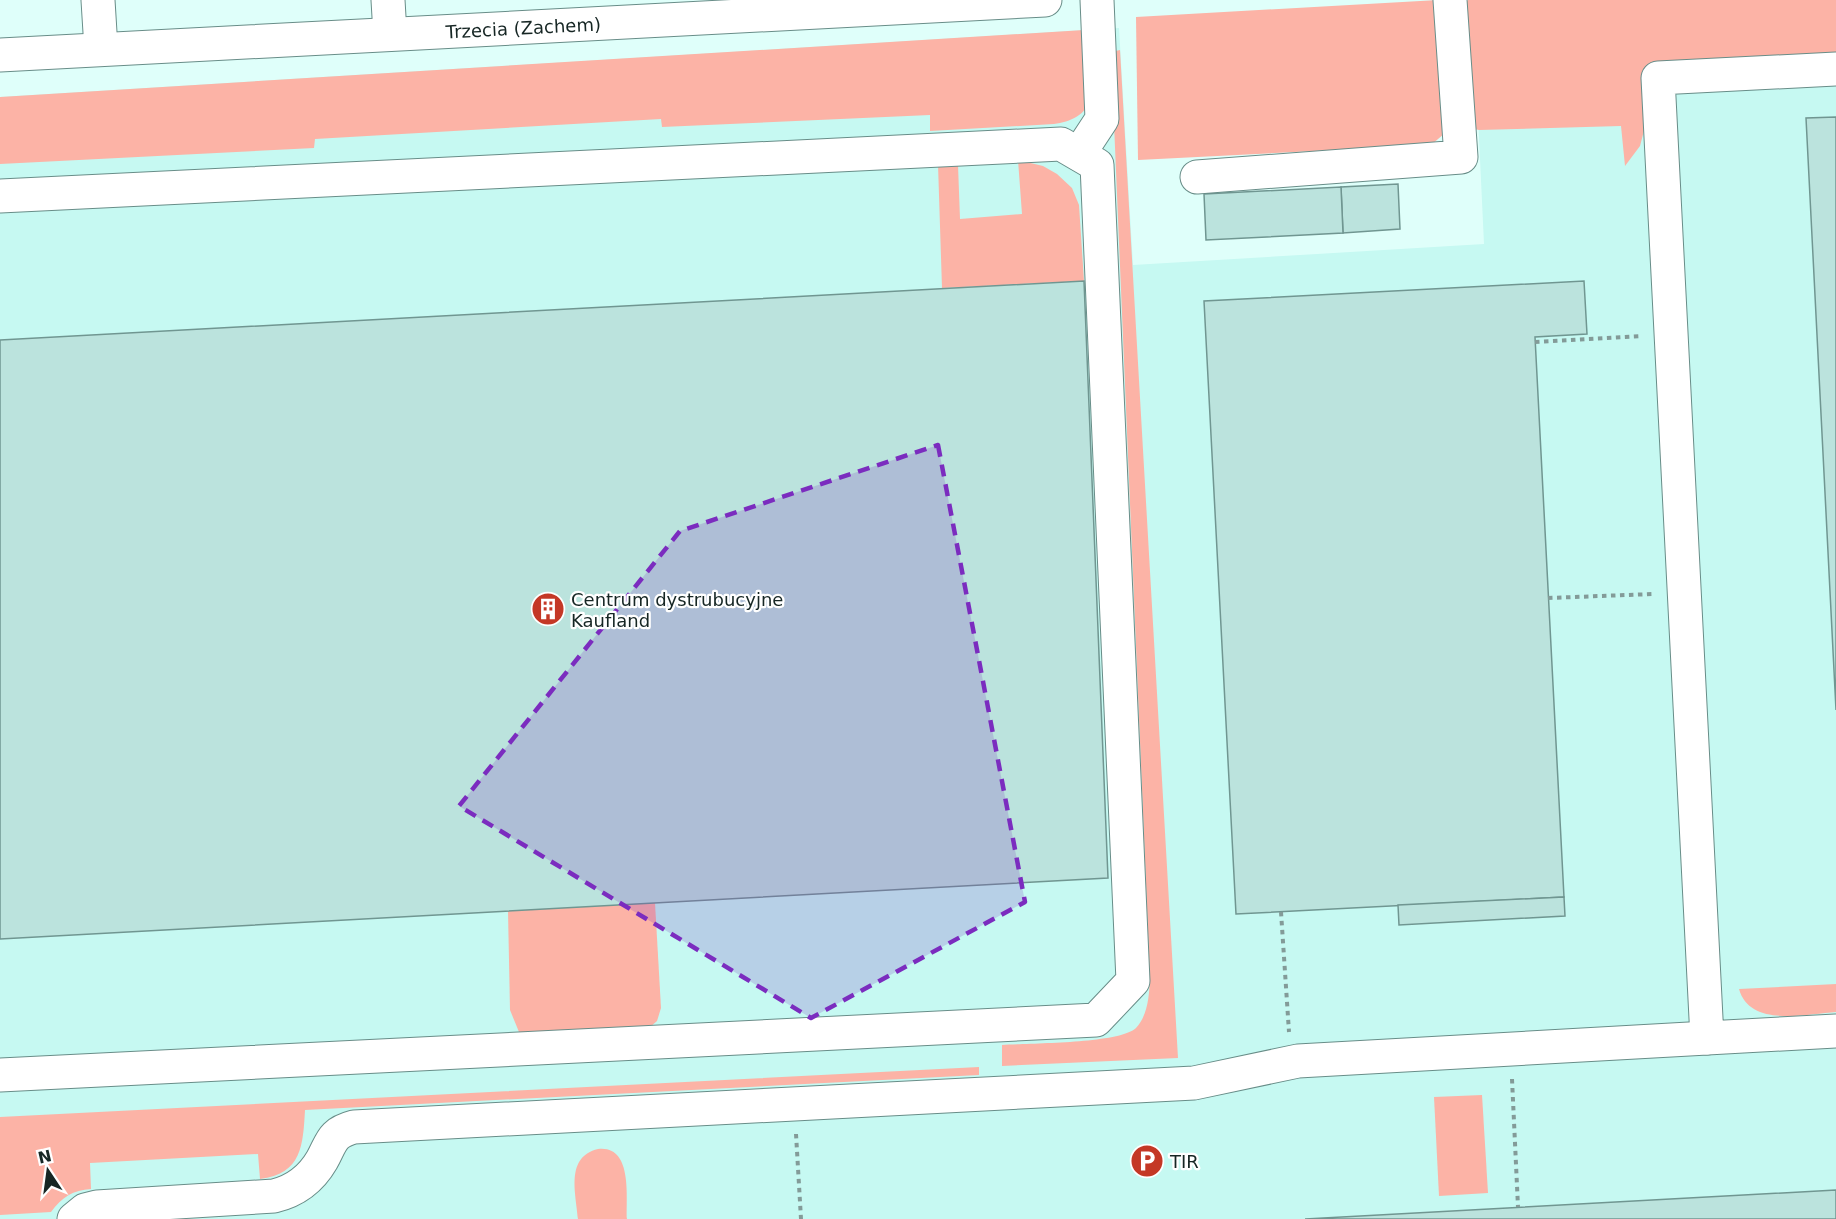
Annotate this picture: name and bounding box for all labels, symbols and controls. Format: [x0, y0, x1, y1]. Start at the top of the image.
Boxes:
street label: Trzecia (Zachem) [444, 13, 601, 42]
place label: Centrum dystrubucyjne Kaufland [571, 589, 783, 631]
building icon: Centrum dystrubucyjne Kaufland [530, 591, 566, 627]
north arrow [18, 1141, 78, 1201]
parking icon: TIR [1129, 1143, 1165, 1179]
text: N [36, 1146, 53, 1168]
place label: TIR [1169, 1151, 1199, 1172]

